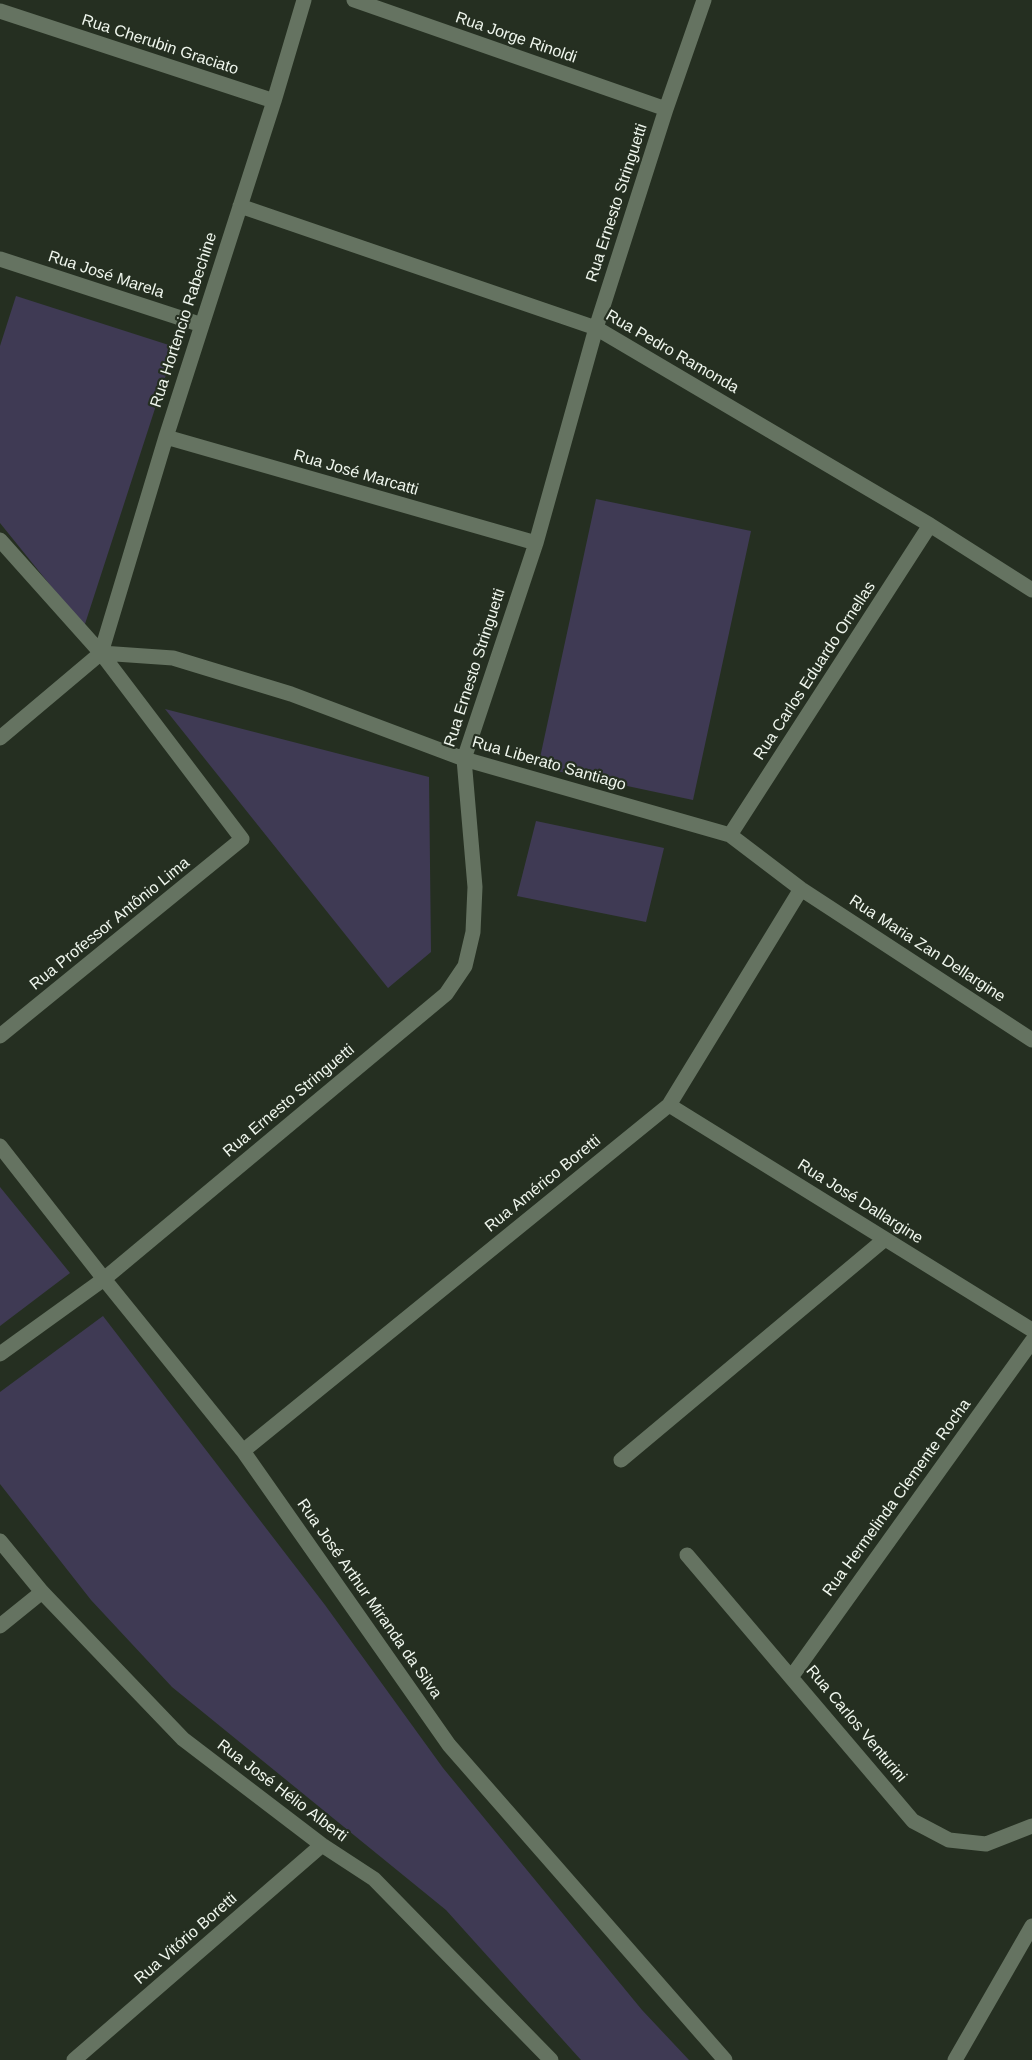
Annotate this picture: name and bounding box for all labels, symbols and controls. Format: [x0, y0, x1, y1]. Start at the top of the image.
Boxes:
street label: Rua Jorge Rinoldi [453, 8, 579, 68]
street label: Rua Cherubin Graciato [79, 11, 241, 79]
street label: Rua Ernesto Stringuetti [582, 121, 652, 285]
street label: Rua Hortencio Rabechine [147, 230, 221, 410]
street label: Rua José Marela [46, 247, 166, 303]
street label: Rua Pedro Ramonda [602, 306, 742, 398]
street label: Rua José Marcatti [291, 446, 421, 500]
street label: Rua Carlos Eduardo Ornellas [750, 578, 880, 764]
street label: Rua Ernesto Stringuetti [440, 586, 510, 750]
street label: Rua Liberato Santiago [470, 733, 628, 795]
street label: Rua Professor Antônio Lima [26, 854, 194, 994]
street label: Rua Maria Zan Dellargine [845, 891, 1009, 1007]
street label: Rua Ernesto Stringuetti [219, 1040, 359, 1162]
street label: Rua Américo Boretti [481, 1131, 605, 1237]
street label: Rua José Dallargine [794, 1156, 926, 1248]
street label: Rua Hermelinda Clemente Rocha [819, 1396, 975, 1600]
street label: Rua José Arthur Miranda da Silva [293, 1496, 445, 1702]
street label: Rua Carlos Venturini [801, 1662, 911, 1786]
street label: Rua José Hélio Alberti [213, 1736, 351, 1846]
street label: Rua Vitório Boretti [131, 1889, 241, 1989]

